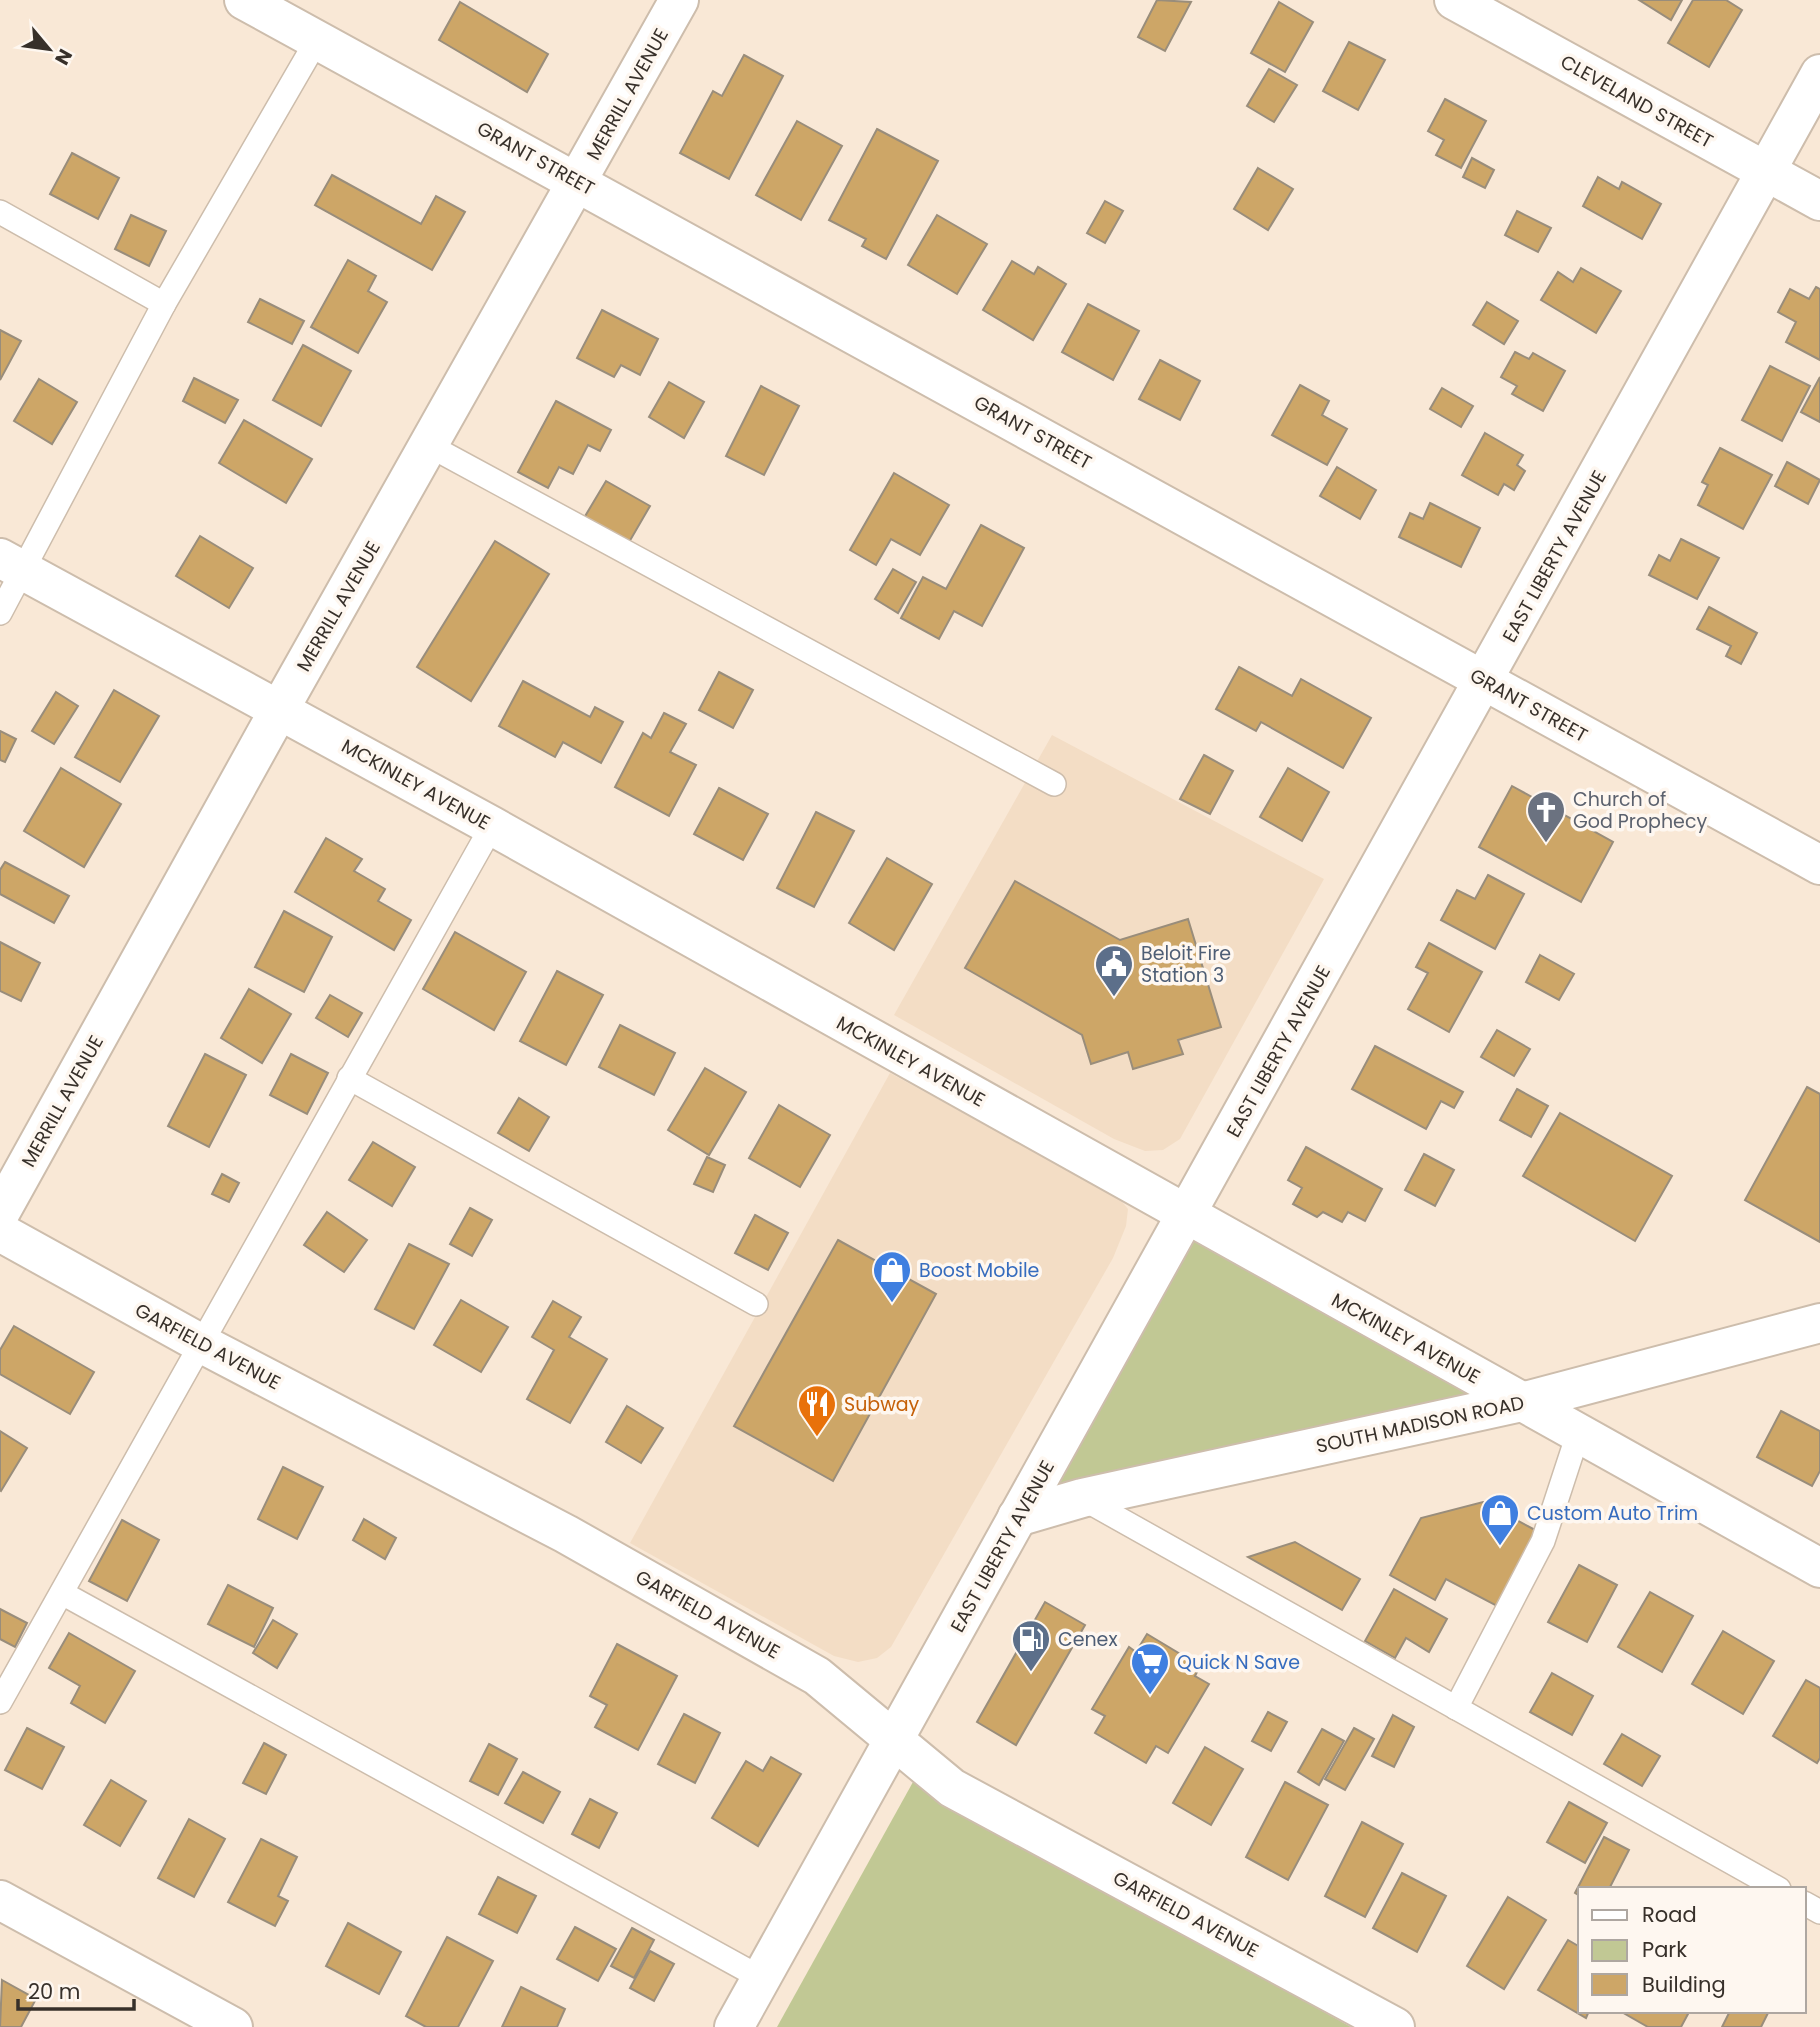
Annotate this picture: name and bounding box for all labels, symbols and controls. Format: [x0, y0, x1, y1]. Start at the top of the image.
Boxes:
north arrow [14, 14, 84, 84]
street label: MERRILL AVENUE [580, 24, 675, 165]
text: N [48, 44, 79, 70]
street label: CLEVELAND STREET [1555, 48, 1718, 155]
street label: GRANT STREET [472, 115, 599, 202]
street label: GRANT STREET [969, 389, 1096, 476]
street label: EAST LIBERTY AVENUE [1496, 465, 1613, 647]
street label: MERRILL AVENUE [290, 536, 387, 677]
street label: GRANT STREET [1465, 662, 1592, 749]
street label: MCKINLEY AVENUE [337, 732, 495, 836]
place label: Church of God Prophecy [1573, 786, 1707, 835]
church icon: Church of God Prophecy [1525, 789, 1567, 844]
place label: Beloit Fire Station 3 [1141, 940, 1231, 989]
public building icon: Beloit Fire Station 3 [1093, 943, 1135, 998]
street label: EAST LIBERTY AVENUE [1220, 960, 1337, 1142]
street label: MCKINLEY AVENUE [832, 1009, 990, 1113]
street label: MERRILL AVENUE [15, 1031, 110, 1172]
shop icon: Boost Mobile [871, 1249, 913, 1304]
place label: Boost Mobile [919, 1257, 1039, 1284]
street label: MCKINLEY AVENUE [1327, 1286, 1485, 1390]
street label: GARFIELD AVENUE [130, 1297, 285, 1396]
restaurant icon: Subway [796, 1383, 838, 1438]
street label: SOUTH MADISON ROAD [1314, 1389, 1527, 1460]
place label: Subway [844, 1391, 920, 1418]
street label: EAST LIBERTY AVENUE [944, 1455, 1061, 1637]
shop icon: Custom Auto Trim [1479, 1492, 1521, 1547]
place label: Custom Auto Trim [1527, 1500, 1698, 1527]
street label: GARFIELD AVENUE [631, 1564, 785, 1665]
fuel station icon: Cenex [1010, 1618, 1052, 1673]
place label: Cenex [1058, 1626, 1118, 1653]
supermarket icon: Quick N Save [1129, 1641, 1171, 1696]
place label: Quick N Save [1177, 1649, 1300, 1676]
street label: GARFIELD AVENUE [1108, 1865, 1263, 1964]
legend [1578, 1887, 1806, 2013]
text: Road [1642, 1900, 1697, 1929]
text: Park [1642, 1935, 1687, 1964]
scale bar [18, 1968, 133, 2012]
text: Building [1642, 1970, 1726, 1999]
text: 20 m [28, 1977, 81, 2006]

